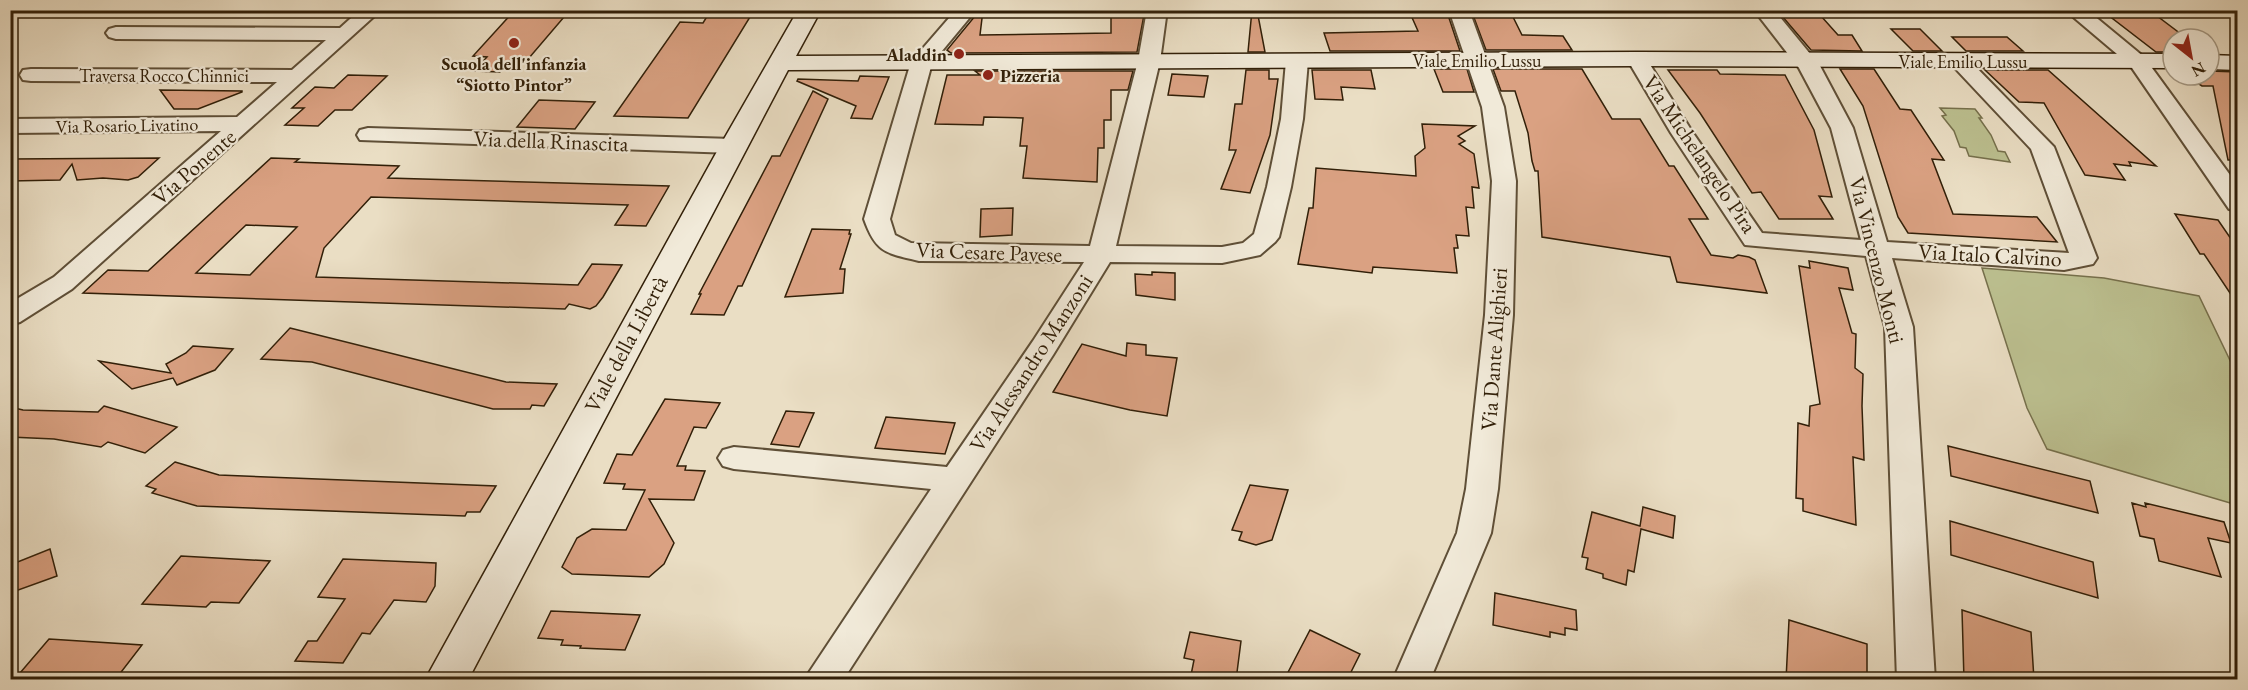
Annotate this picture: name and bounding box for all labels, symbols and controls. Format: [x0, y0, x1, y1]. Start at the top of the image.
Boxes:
north arrow [2161, 27, 2221, 87]
marker: Scuola dell'infanzia “Siotto Pintor” [507, 36, 521, 50]
place label: Aladdin [885, 43, 947, 66]
marker: Aladdin [952, 47, 966, 61]
street label: Viale Emilio Lussu [1412, 49, 1542, 72]
street label: Viale Emilio Lussu [1898, 50, 2028, 73]
place label: Scuola dell'infanzia “Siotto Pintor” [442, 52, 587, 96]
text: N [2187, 57, 2209, 82]
street label: Traversa Rocco Chinnici [79, 64, 250, 87]
place label: Pizzeria [1000, 64, 1060, 87]
marker: Pizzeria [981, 68, 995, 82]
street label: Via Michelangelo Pira [1636, 69, 1764, 239]
street label: Via Rosario Livatino [55, 112, 199, 138]
street label: Via Ponente [146, 122, 242, 211]
street label: Via della Rinascita [473, 124, 629, 158]
street label: Via Vincenzo Monti [1842, 174, 1912, 346]
street label: Via Cesare Pavese [916, 235, 1063, 269]
street label: Via Italo Calvino [1917, 237, 2063, 273]
street label: Via Dante Alighieri [1474, 267, 1514, 431]
street label: Via Alessandro Manzoni [963, 269, 1099, 457]
street label: Viale della Libertà [578, 270, 674, 418]

